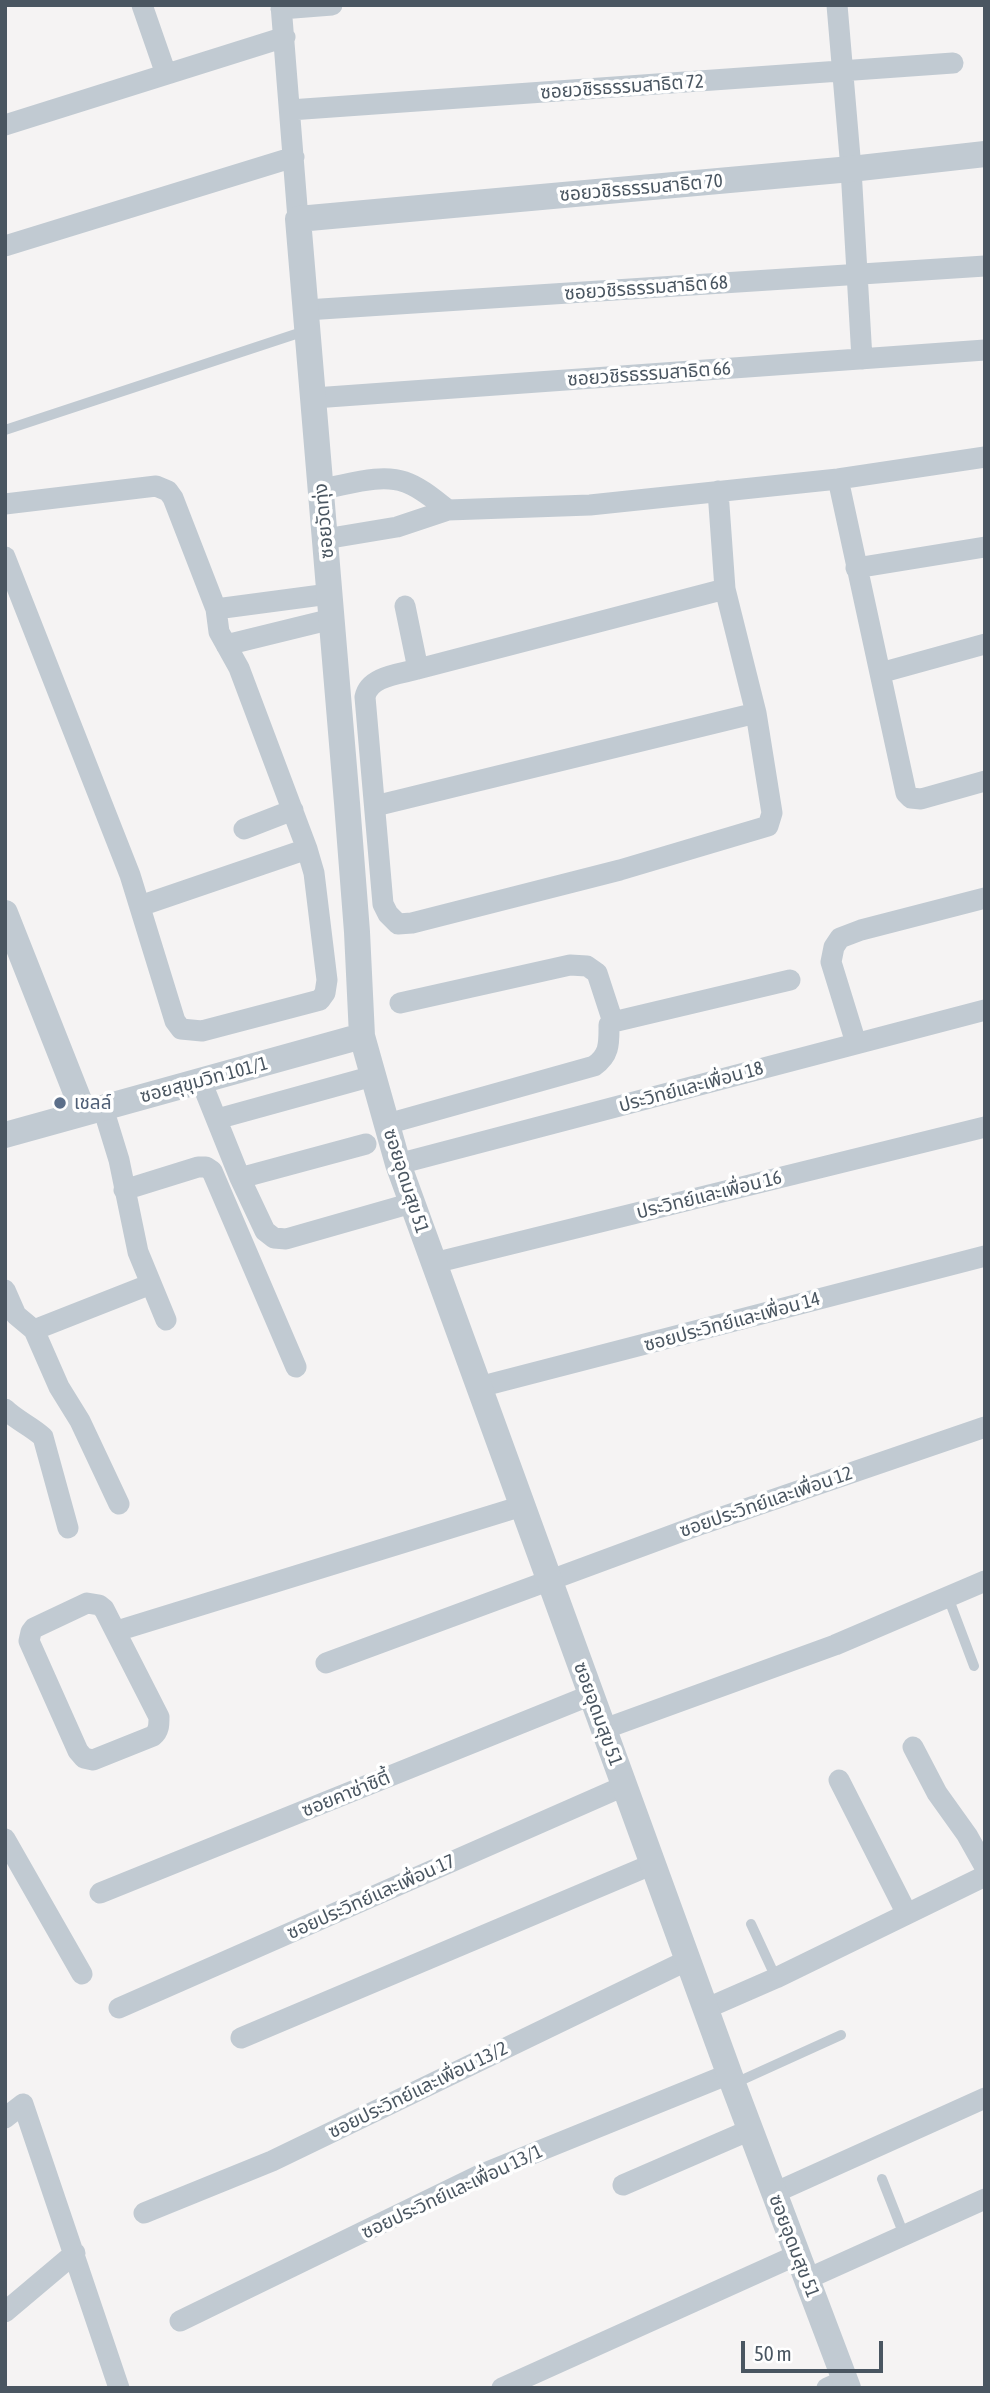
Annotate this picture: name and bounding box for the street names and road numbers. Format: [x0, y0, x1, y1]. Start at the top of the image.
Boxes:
street label: ซอยวชิรธรรมสาธิต 72 [539, 70, 705, 104]
street label: ซอยวชิรธรรมสาธิต 70 [558, 170, 724, 206]
street label: ซอยวชิรธรรมสาธิต 68 [563, 271, 729, 305]
street label: ซอยวชิรธรรมสาธิต 66 [566, 357, 732, 391]
street label: ซอยวัดทุ่ง [309, 482, 339, 560]
street label: ซอยสุขุมวิท 101/1 [138, 1052, 270, 1108]
street label: ประวิทย์และเพื่อน 18 [616, 1057, 766, 1117]
street label: ซอยอุดมสุข 51 [378, 1126, 434, 1236]
street label: ประวิทย์และเพื่อน 16 [634, 1166, 784, 1224]
street label: ซอยประวิทย์และเพื่อน 14 [641, 1288, 823, 1356]
street label: ซอยประวิทย์และเพื่อน 12 [676, 1462, 856, 1542]
street label: ซอยอุดมสุข 51 [569, 1659, 627, 1769]
street label: ซอยคาซ่าซิตี้ [299, 1766, 393, 1822]
street label: ซอยประวิทย์และเพื่อน 17 [283, 1850, 459, 1944]
street label: ซอยประวิทย์และเพื่อน 13/2 [325, 2037, 511, 2143]
street label: ซอยประวิทย์และเพื่อน 13/1 [358, 2140, 546, 2244]
street label: ซอยอุดมสุข 51 [764, 2191, 824, 2301]

